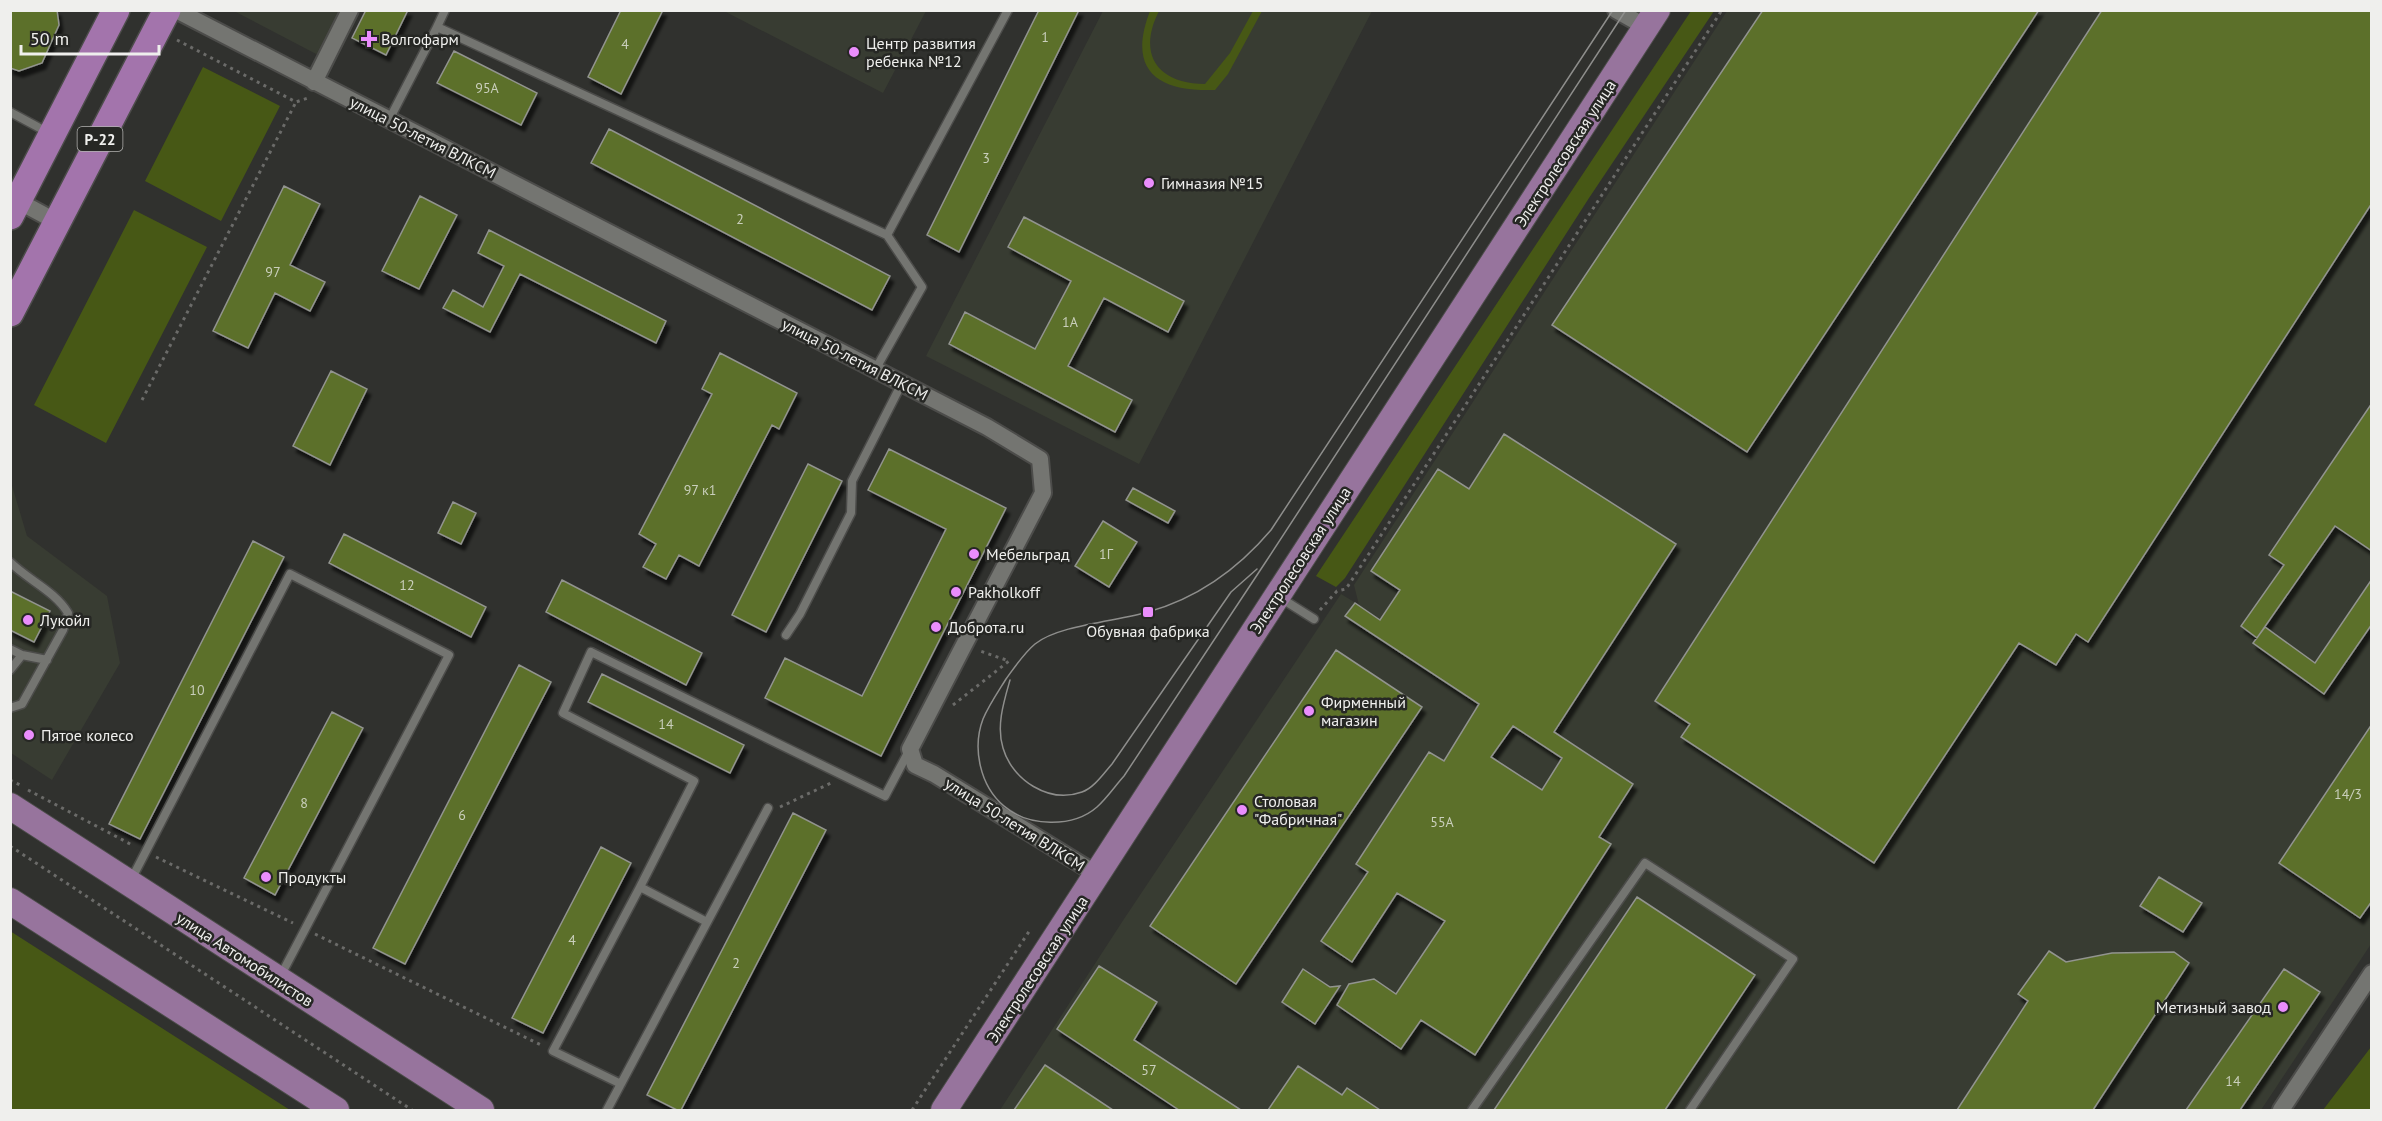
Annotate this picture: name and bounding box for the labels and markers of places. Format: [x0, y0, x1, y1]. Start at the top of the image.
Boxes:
place label: Волгофарм [381, 29, 459, 49]
marker: Волгофарм [362, 32, 376, 46]
place label: Центр развития ребенка №12 [866, 33, 976, 71]
marker: Центр развития ребенка №12 [847, 45, 861, 59]
place label: Гимназия №15 [1161, 173, 1263, 193]
marker: Гимназия №15 [1142, 176, 1156, 190]
place label: Мебельград [986, 544, 1070, 564]
marker: Мебельград [967, 547, 981, 561]
place label: Pakholkoff [968, 582, 1041, 602]
marker: Pakholkoff [949, 585, 963, 599]
marker: Обувная фабрика [1141, 605, 1155, 619]
place label: Лукойл [39, 610, 90, 630]
marker: Лукойл [21, 613, 35, 627]
place label: Доброта.ru [948, 617, 1024, 637]
marker: Доброта.ru [929, 620, 943, 634]
place label: Обувная фабрика [1086, 621, 1210, 641]
place label: Фирменный магазин [1321, 692, 1406, 730]
marker: Фирменный магазин [1302, 704, 1316, 718]
place label: Пятое колесо [41, 725, 134, 745]
marker: Пятое колесо [22, 728, 36, 742]
place label: Столовая "Фабричная" [1254, 791, 1342, 829]
marker: Столовая "Фабричная" [1235, 803, 1249, 817]
place label: Продукты [278, 867, 346, 887]
marker: Продукты [259, 870, 273, 884]
place label: Метизный завод [2156, 997, 2271, 1017]
marker: Метизный завод [2276, 1000, 2290, 1014]

